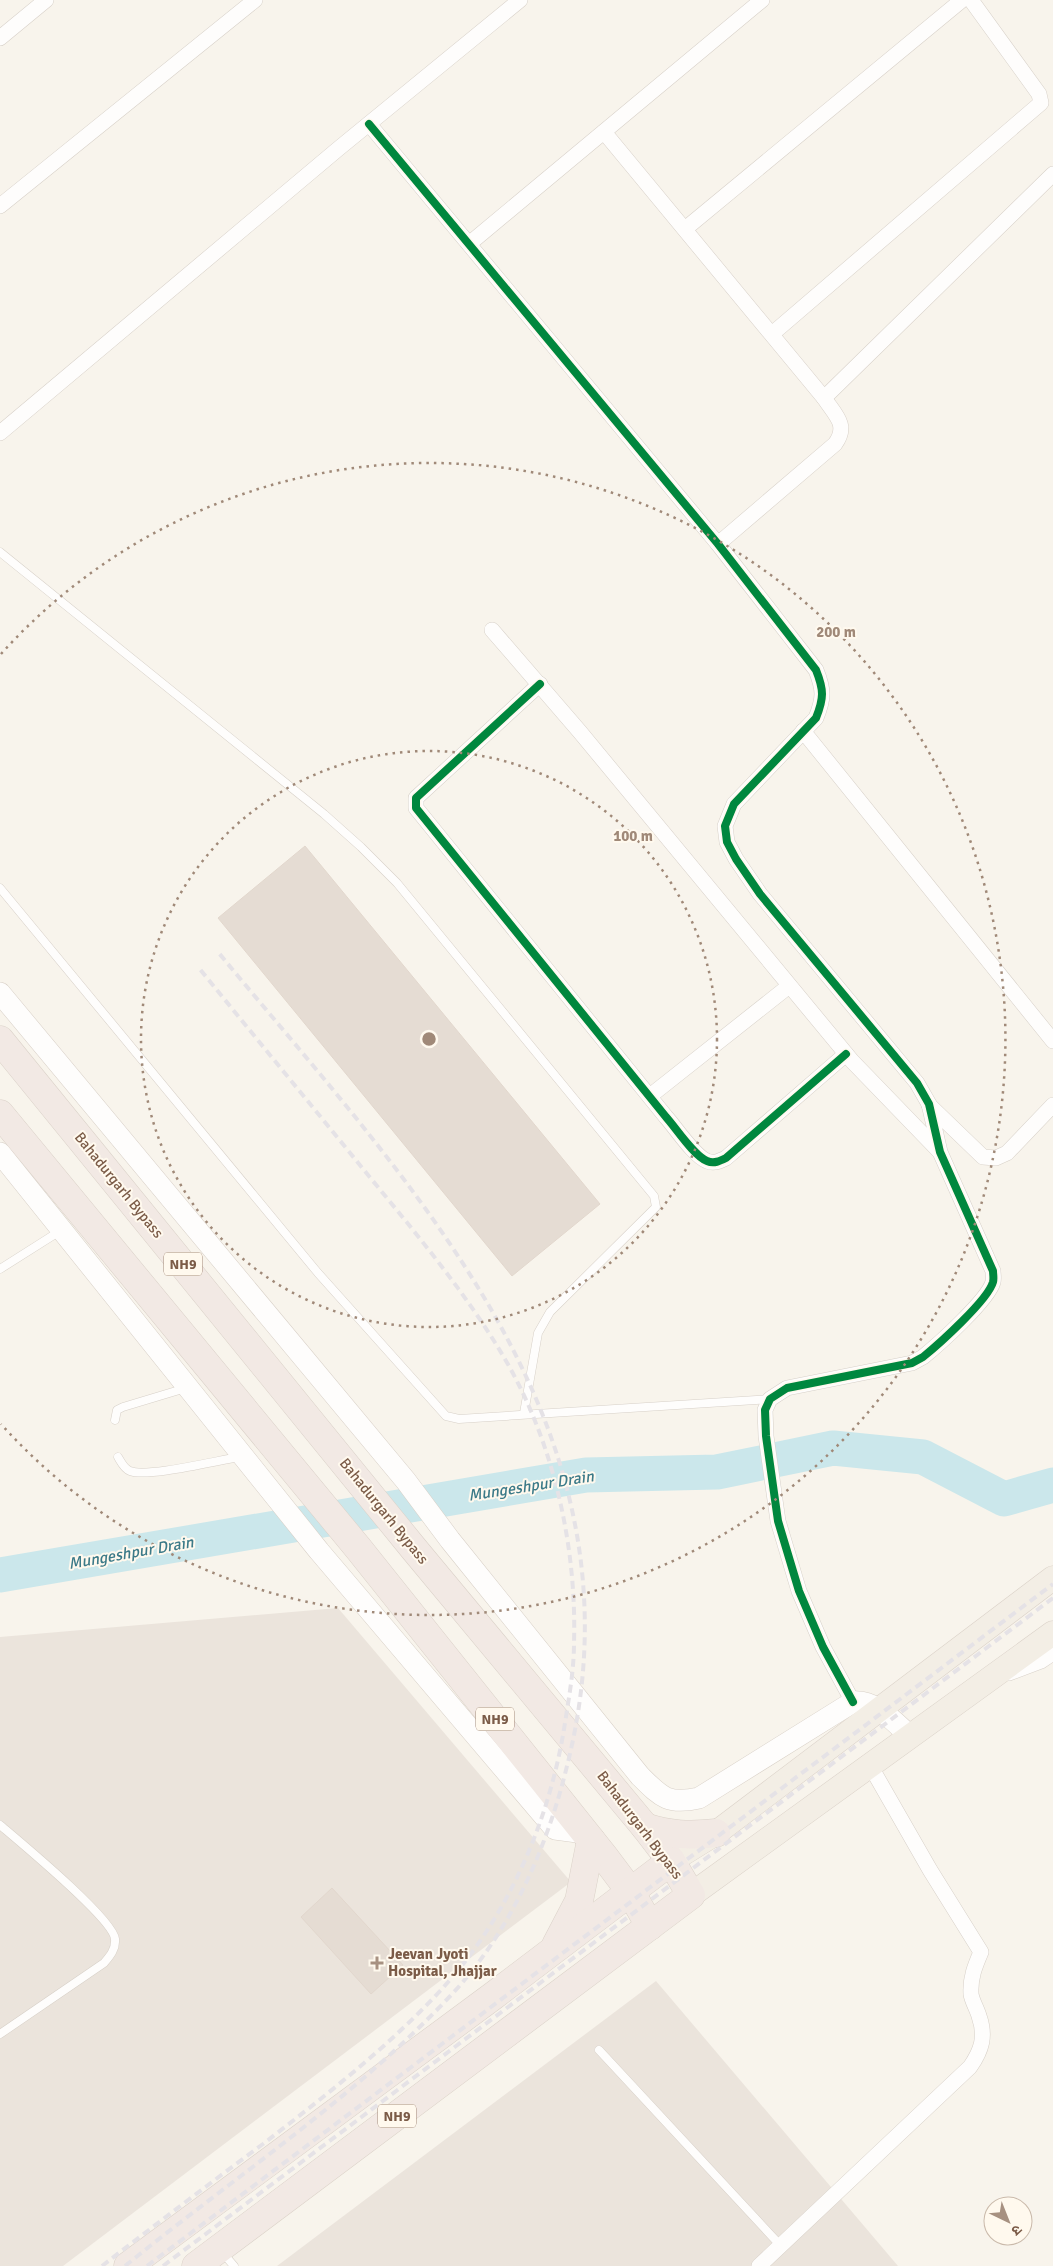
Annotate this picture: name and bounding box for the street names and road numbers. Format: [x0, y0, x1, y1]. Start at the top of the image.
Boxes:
street label: Bahadurgarh Bypass [71, 1128, 167, 1242]
road number: NH9 [164, 1252, 202, 1276]
street label: Bahadurgarh Bypass [336, 1454, 432, 1568]
road number: NH9 [476, 1708, 514, 1730]
street label: Bahadurgarh Bypass [593, 1767, 687, 1883]
road number: NH9 [378, 2104, 416, 2128]

